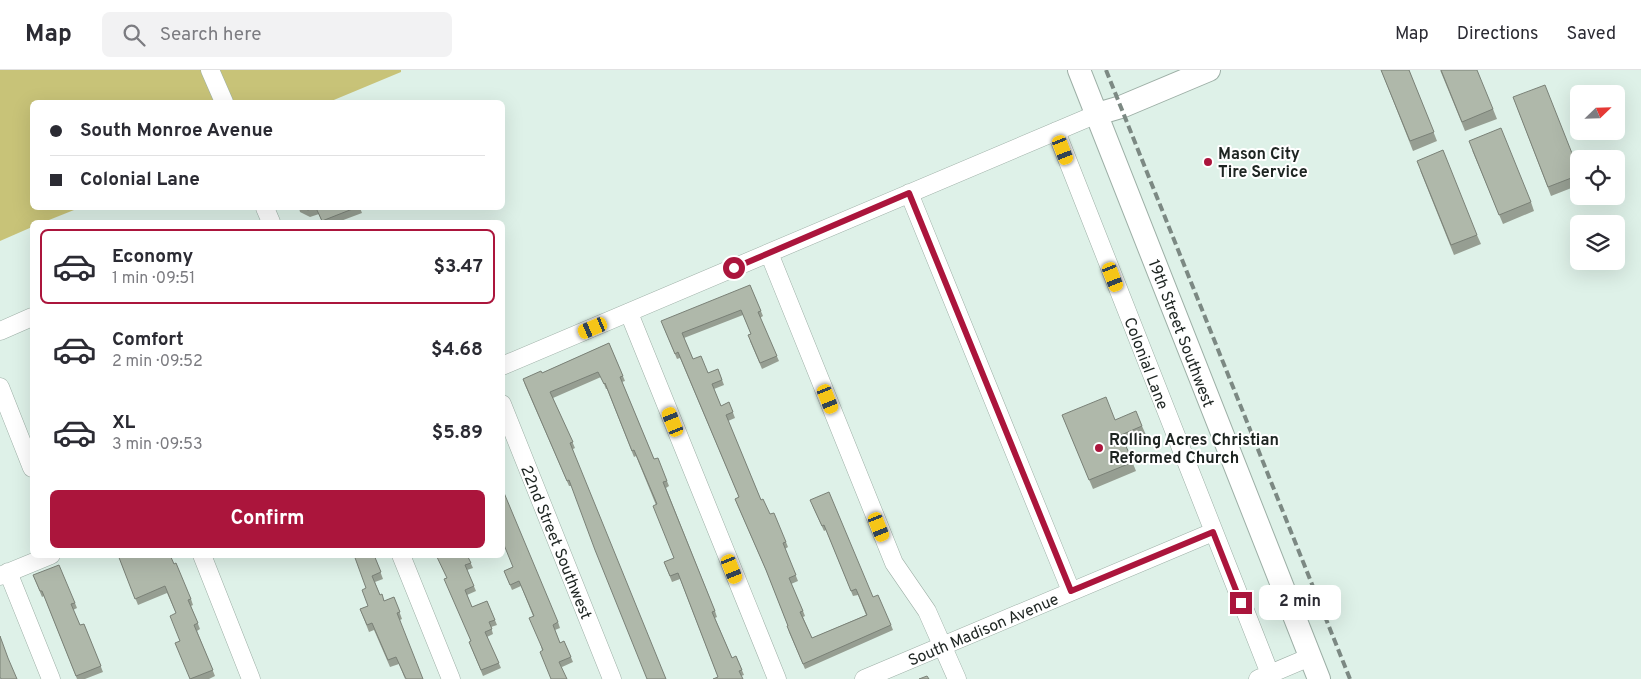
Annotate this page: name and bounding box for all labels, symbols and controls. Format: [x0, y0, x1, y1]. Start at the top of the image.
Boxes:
search box [102, 12, 452, 57]
text: Map [25, 20, 72, 50]
icon: search [120, 21, 148, 49]
text: Search here [160, 23, 261, 47]
text: Map [1395, 23, 1429, 46]
text: Directions [1457, 23, 1539, 46]
text: Saved [1567, 23, 1616, 46]
north arrow [1570, 85, 1625, 140]
map controls [1570, 85, 1625, 270]
text: South Monroe Avenue [80, 119, 273, 143]
car [1050, 133, 1075, 167]
place label: Mason City Tire Service [1218, 145, 1308, 183]
button: locate [1570, 150, 1625, 205]
marker: Mason City Tire Service [1202, 156, 1214, 168]
text: Colonial Lane [80, 168, 200, 192]
button: layers [1570, 215, 1625, 270]
icon: car [52, 244, 97, 289]
text: Economy [112, 245, 193, 269]
text: $3.47 [434, 255, 483, 279]
route start [723, 257, 745, 279]
street label: 19th Street Southwest [1143, 257, 1218, 410]
car [1100, 260, 1125, 294]
text: 1 min · 09:51 [112, 269, 195, 289]
car [576, 315, 609, 341]
street label: Colonial Lane [1118, 315, 1172, 413]
icon: car [52, 327, 97, 372]
text: Comfort [112, 328, 184, 352]
text: $4.68 [431, 338, 483, 362]
text: 2 min · 09:52 [112, 352, 203, 372]
car [815, 382, 840, 416]
car [660, 405, 685, 439]
icon: car [52, 410, 97, 455]
text: XL [112, 411, 135, 435]
text: $5.89 [432, 421, 483, 445]
place label: Rolling Acres Christian Reformed Church [1109, 431, 1279, 469]
text: 3 min · 09:53 [112, 435, 203, 455]
marker: Rolling Acres Christian Reformed Church [1093, 442, 1105, 454]
street label: 22nd Street Southwest [515, 463, 595, 623]
button: Confirm [50, 490, 485, 548]
car [866, 510, 891, 544]
car [719, 552, 744, 586]
callout: 2 min [1258, 586, 1341, 620]
street label: South Madison Avenue [905, 590, 1062, 672]
route end [1230, 592, 1252, 614]
text: 2 min [1279, 592, 1321, 612]

